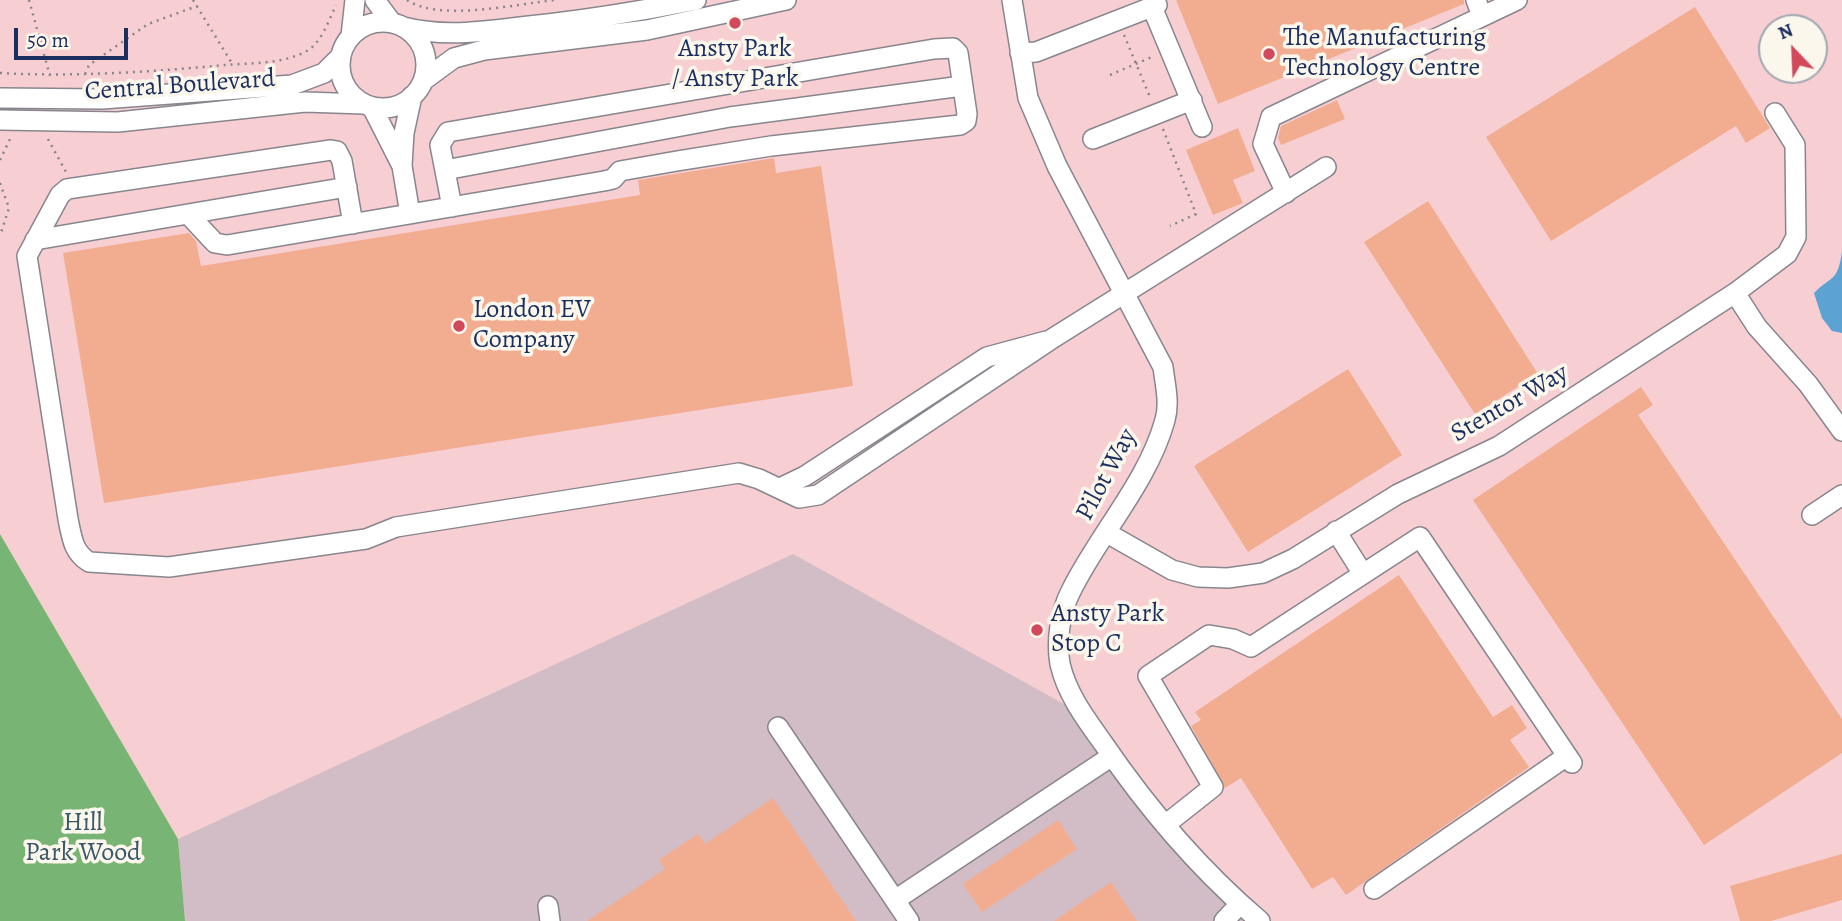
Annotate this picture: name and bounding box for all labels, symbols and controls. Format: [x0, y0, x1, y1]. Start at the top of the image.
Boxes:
scale bar [18, 14, 131, 58]
north arrow [1758, 14, 1828, 84]
marker: Ansty Park / Ansty Park [727, 15, 743, 31]
text: N [1774, 17, 1797, 46]
place label: The Manufacturing Technology Centre [1283, 23, 1486, 84]
text: 50 m [27, 26, 69, 54]
place label: Ansty Park / Ansty Park [671, 34, 799, 96]
marker: The Manufacturing Technology Centre [1261, 46, 1277, 62]
street label: Central Boulevard [84, 64, 276, 108]
place label: London EV Company [473, 295, 591, 356]
marker: London EV Company [451, 318, 467, 334]
street label: Stentor Way [1446, 358, 1574, 450]
street label: Pilot Way [1070, 424, 1144, 526]
place label: Ansty Park Stop C [1051, 599, 1164, 660]
marker: Ansty Park Stop C [1029, 622, 1045, 638]
park label: Hill Park Wood [25, 808, 141, 870]

